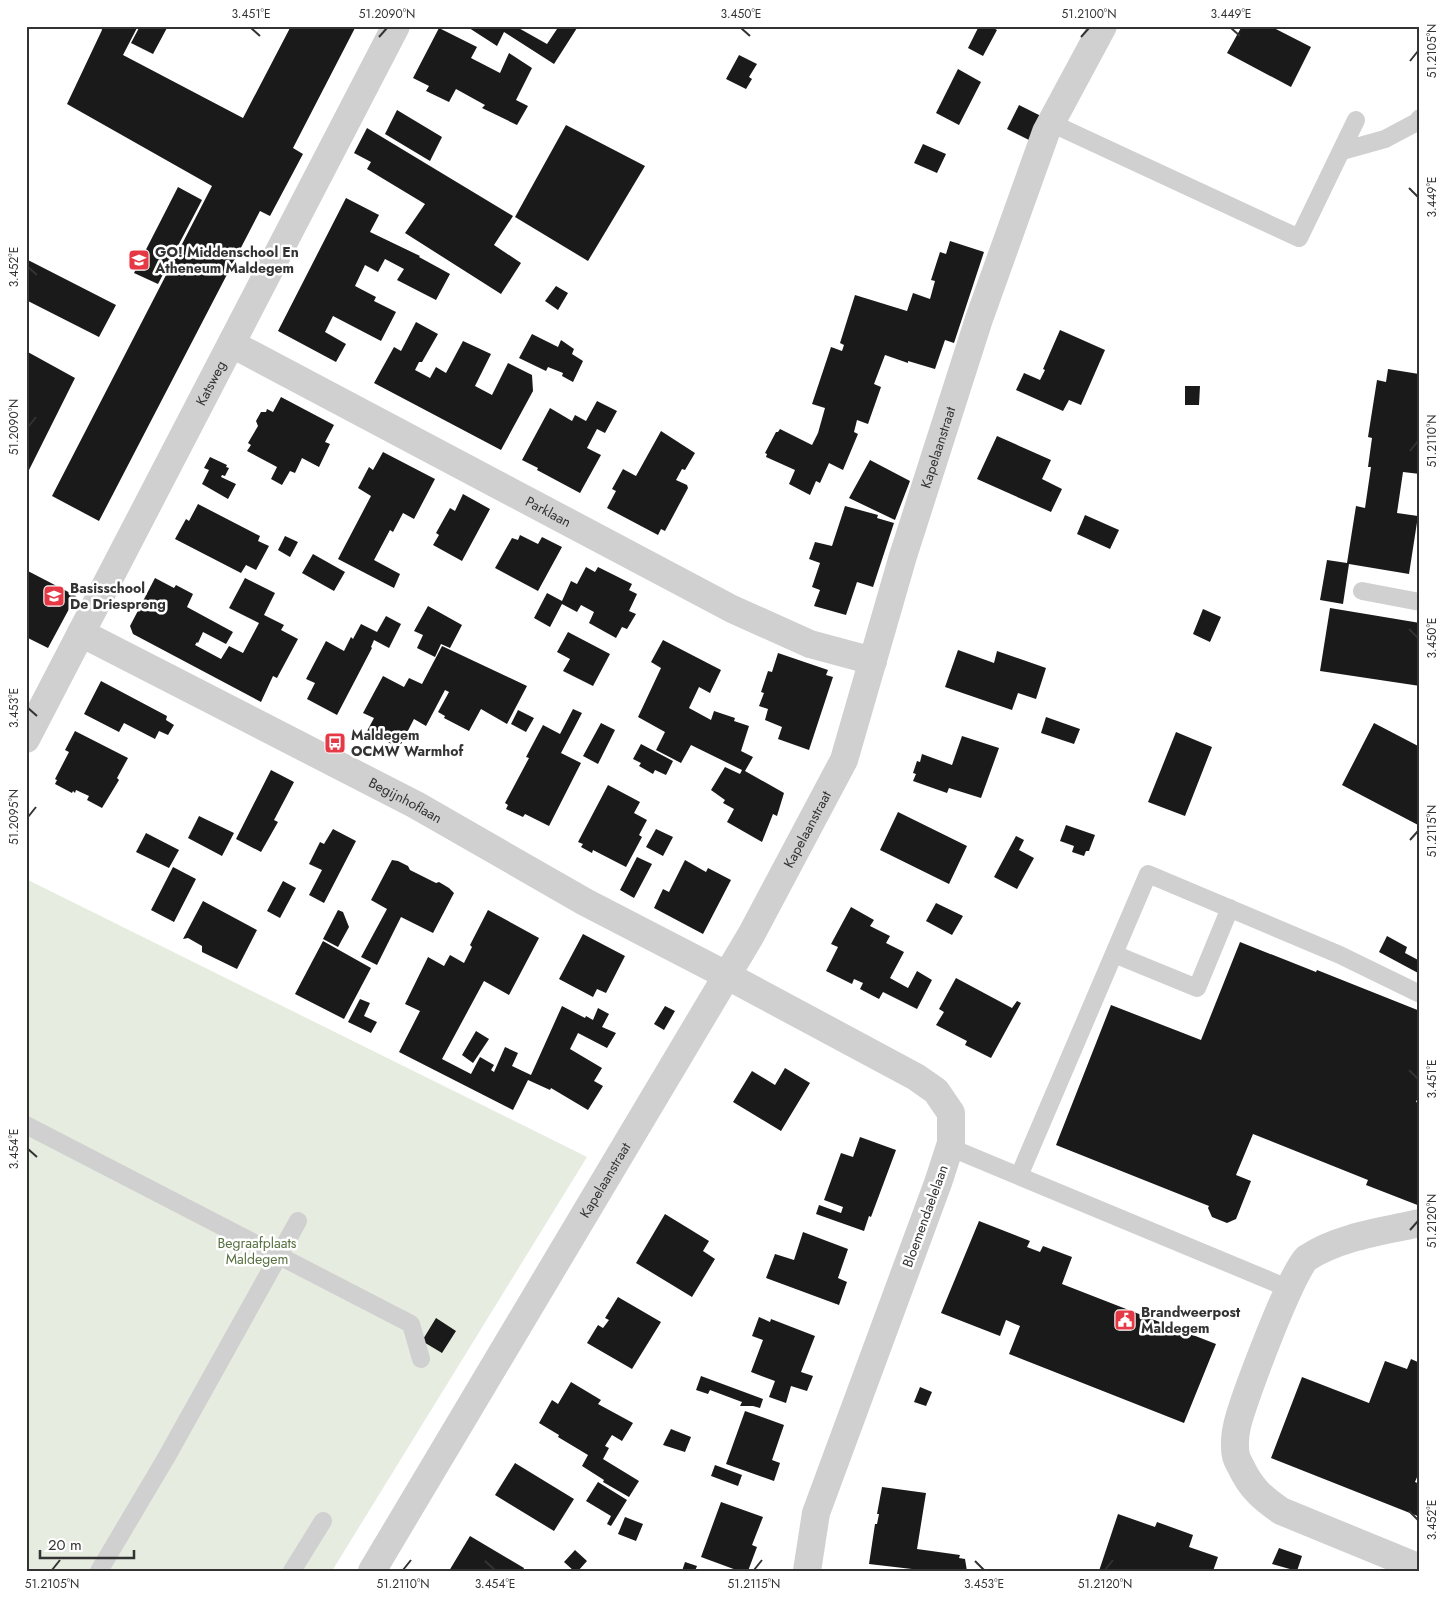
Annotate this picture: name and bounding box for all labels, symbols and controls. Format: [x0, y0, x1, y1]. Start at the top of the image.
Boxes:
text: 3.451°E [231, 5, 271, 23]
text: 51.2090°N [359, 5, 415, 23]
text: 3.450°E [721, 5, 761, 23]
text: 51.2100°N [1061, 5, 1117, 23]
text: 3.449°E [1211, 5, 1251, 23]
text: 51.2105°N [1423, 24, 1441, 78]
text: 3.449°E [1423, 177, 1441, 217]
place label: GO! Middenschool En Atheneum Maldegem [154, 242, 299, 278]
text: 3.452°E [5, 247, 23, 287]
school or university icon: GO! Middenschool En Atheneum Maldegem [127, 248, 151, 272]
street label: Katsweg [191, 357, 231, 409]
text: 51.2090°N [5, 399, 23, 455]
street label: Kapelaanstraat [915, 403, 960, 491]
text: 51.2110°N [1423, 414, 1441, 468]
street label: Parklaan [522, 491, 575, 532]
place label: Basisschool De Driesprong [70, 578, 166, 614]
school or university icon: Basisschool De Driesprong [42, 584, 66, 608]
text: 3.450°E [1423, 618, 1441, 658]
text: 3.453°E [5, 688, 23, 728]
place label: Maldegem OCMW Warmhof [351, 725, 464, 761]
bus stop icon: Maldegem OCMW Warmhof [323, 731, 347, 755]
street label: Begijnhoflaan [365, 772, 446, 828]
street label: Kapelaanstraat [778, 787, 836, 871]
text: 51.2095°N [5, 789, 23, 845]
text: 51.2115°N [1423, 805, 1441, 857]
text: 3.451°E [1423, 1059, 1441, 1099]
text: 3.454°E [5, 1129, 23, 1169]
street label: Kapelaanstraat [575, 1138, 635, 1222]
street label: Bloemendaelelaan [897, 1162, 953, 1270]
text: 51.2120°N [1423, 1194, 1441, 1248]
park label: Begraafplaats Maldegem [218, 1233, 297, 1269]
place label: Brandweerpost Maldegem [1141, 1302, 1241, 1338]
public building icon: Brandweerpost Maldegem [1113, 1308, 1137, 1332]
text: 3.452°E [1423, 1500, 1441, 1540]
scale bar [40, 1527, 134, 1559]
text: 20 m [48, 1534, 82, 1556]
text: 51.2105°N [25, 1575, 79, 1593]
text: 51.2110°N [376, 1575, 430, 1593]
text: 3.454°E [475, 1575, 515, 1593]
text: 51.2115°N [728, 1575, 780, 1593]
text: 3.453°E [964, 1575, 1004, 1593]
text: 51.2120°N [1078, 1575, 1132, 1593]

